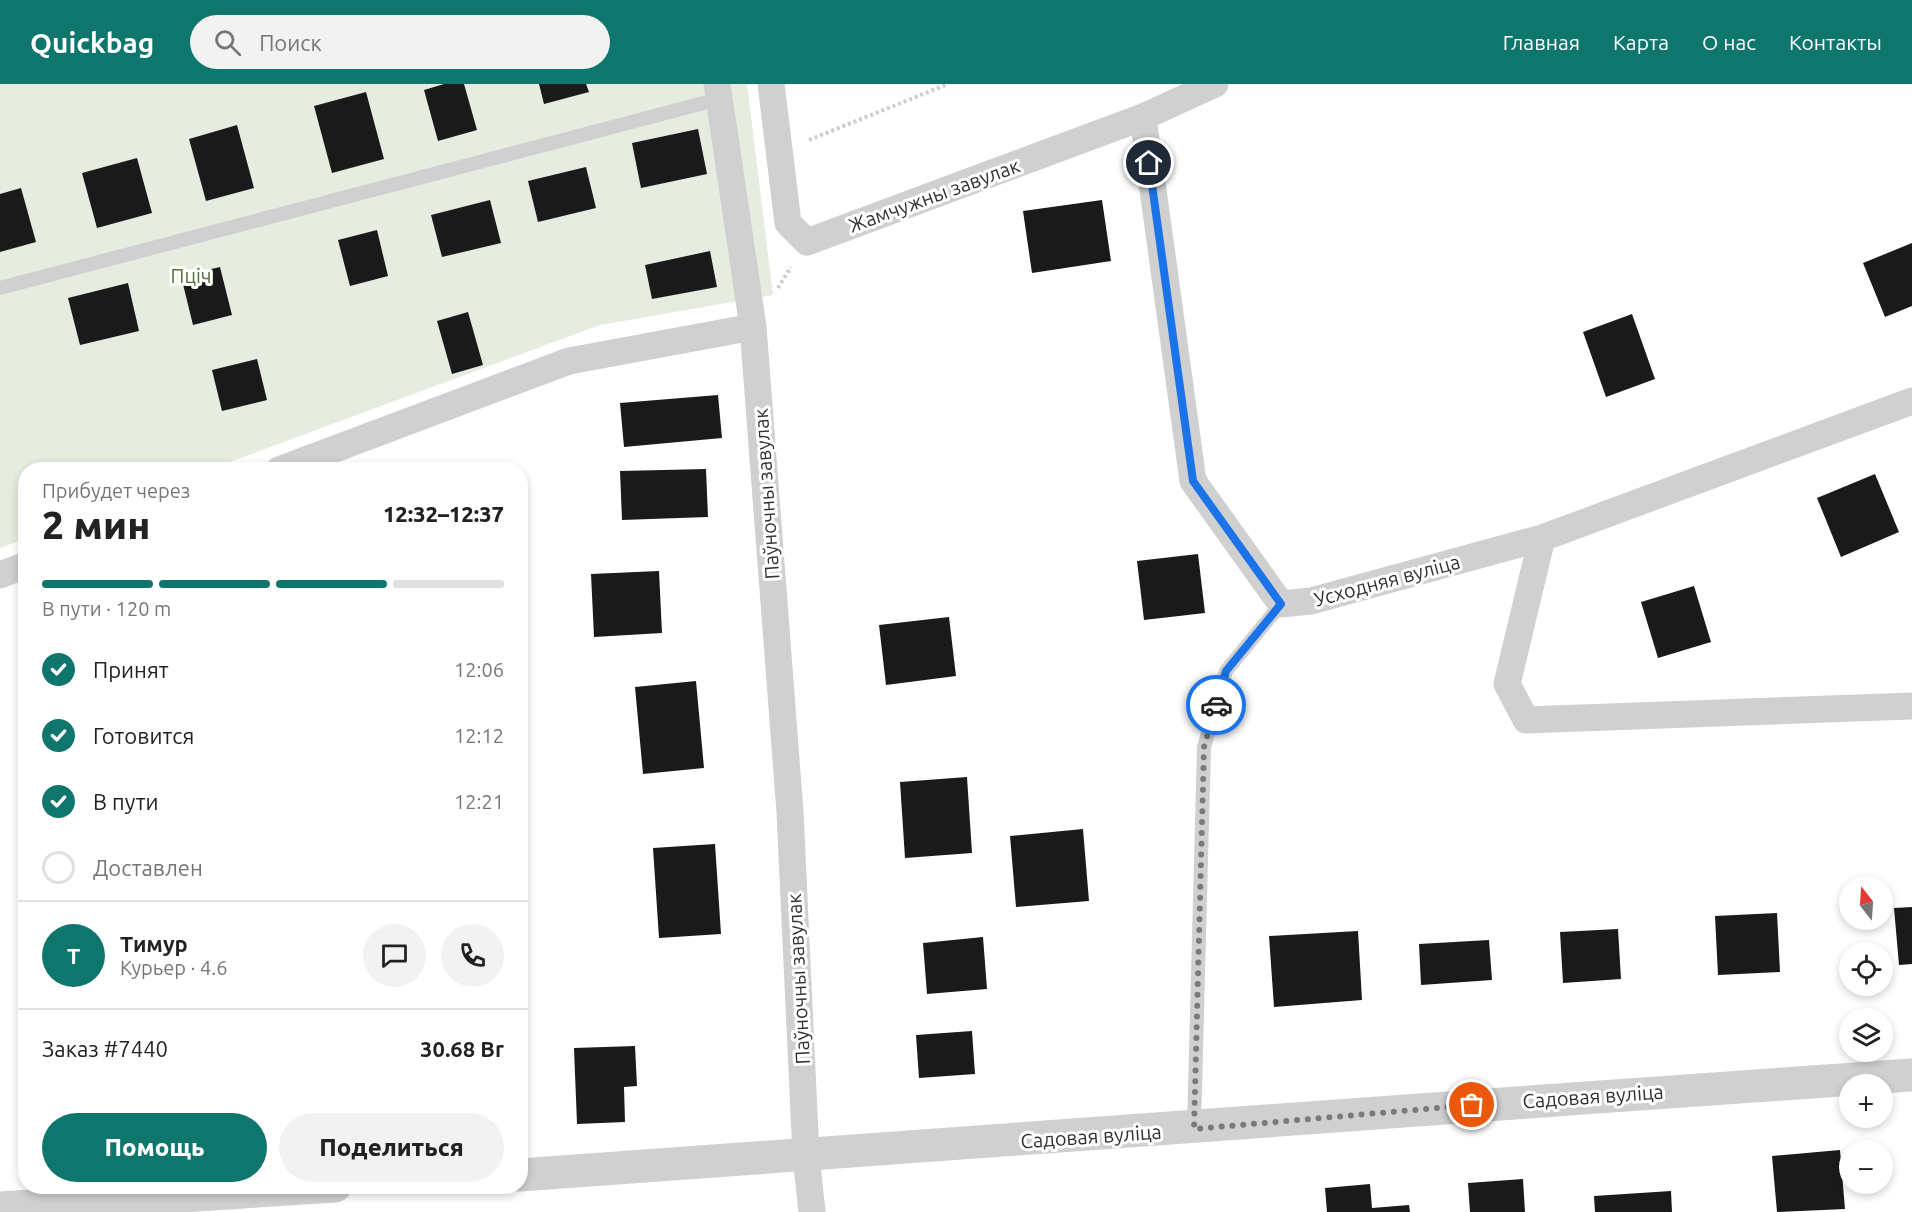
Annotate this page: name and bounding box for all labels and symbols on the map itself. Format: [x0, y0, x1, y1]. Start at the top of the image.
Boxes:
pin [1123, 137, 1174, 188]
street label: Жамчужны завулак [845, 153, 1023, 237]
park label: Пціч [171, 264, 211, 287]
street label: Паўночны завулак [749, 408, 783, 580]
street label: Усходняя вуліца [1311, 549, 1463, 611]
courier [1186, 675, 1246, 735]
north arrow [1839, 876, 1893, 930]
street label: Паўночны завулак [782, 893, 814, 1065]
pin [1446, 1079, 1497, 1130]
street label: Садовая вуліца [1522, 1080, 1664, 1112]
street label: Садовая вуліца [1020, 1120, 1162, 1152]

